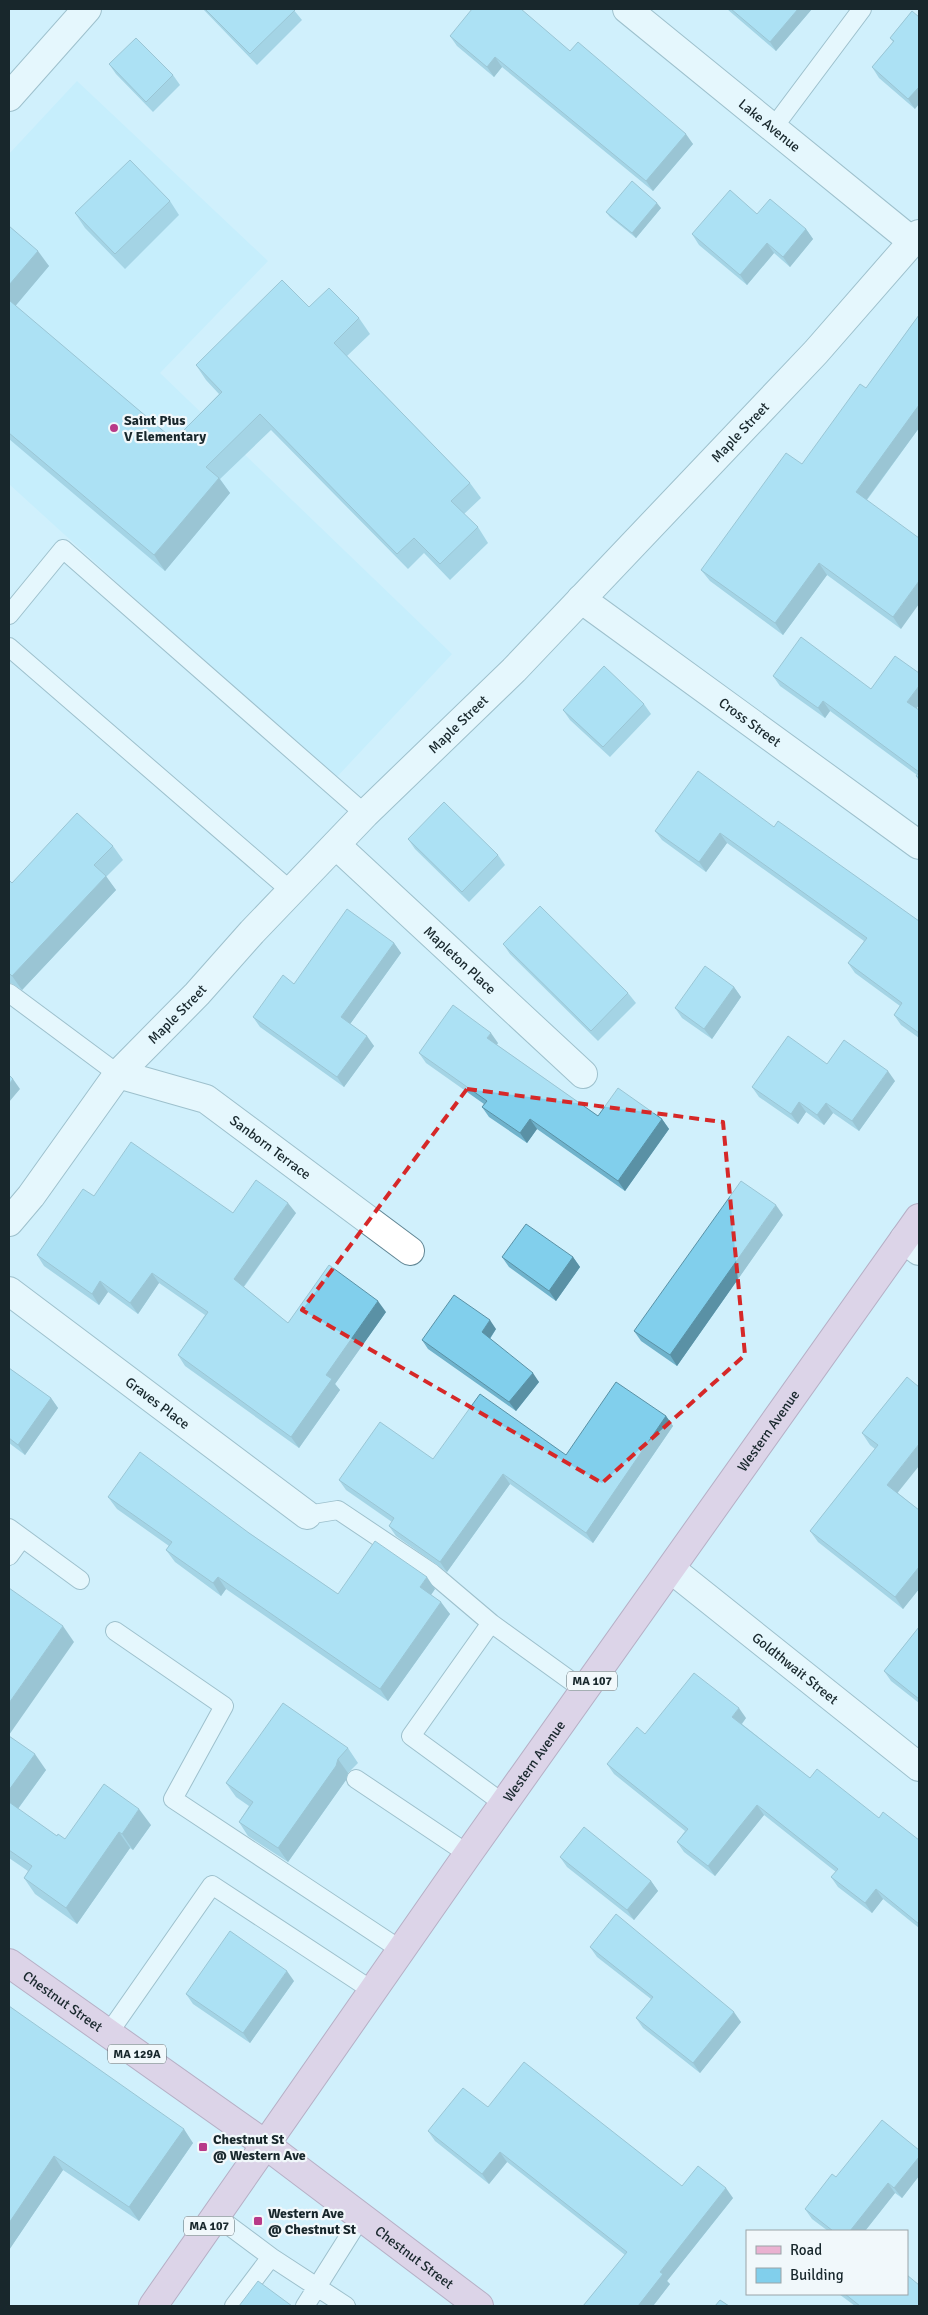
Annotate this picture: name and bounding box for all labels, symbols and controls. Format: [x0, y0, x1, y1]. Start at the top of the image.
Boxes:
street label: Lake Avenue [735, 95, 804, 156]
street label: Maple Street [708, 399, 773, 466]
place label: Saint Pius V Elementary [124, 412, 206, 445]
marker: Saint Pius V Elementary [108, 422, 120, 434]
street label: Maple Street [425, 692, 492, 757]
street label: Cross Street [715, 694, 784, 751]
street label: Mapleton Place [420, 923, 499, 998]
street label: Maple Street [145, 981, 210, 1048]
street label: Sanborn Terrace [226, 1112, 314, 1183]
street label: Graves Place [122, 1374, 193, 1433]
street label: Western Avenue [734, 1387, 803, 1475]
street label: Goldthwait Street [748, 1629, 842, 1708]
road number: MA 107 [567, 1672, 617, 1690]
street label: Western Avenue [500, 1717, 569, 1805]
street label: Chestnut Street [19, 1967, 106, 2036]
road number: MA 129A [108, 2045, 166, 2064]
place label: Chestnut St @ Western Ave [213, 2131, 306, 2164]
marker: Chestnut St @ Western Ave [197, 2141, 209, 2153]
place label: Western Ave @ Chestnut St [268, 2205, 357, 2238]
marker: Western Ave @ Chestnut St [252, 2215, 264, 2227]
road number: MA 107 [184, 2216, 234, 2236]
street label: Chestnut Street [372, 2222, 457, 2293]
legend [746, 2230, 908, 2295]
text: Road [790, 2241, 822, 2259]
text: Building [790, 2266, 844, 2284]

